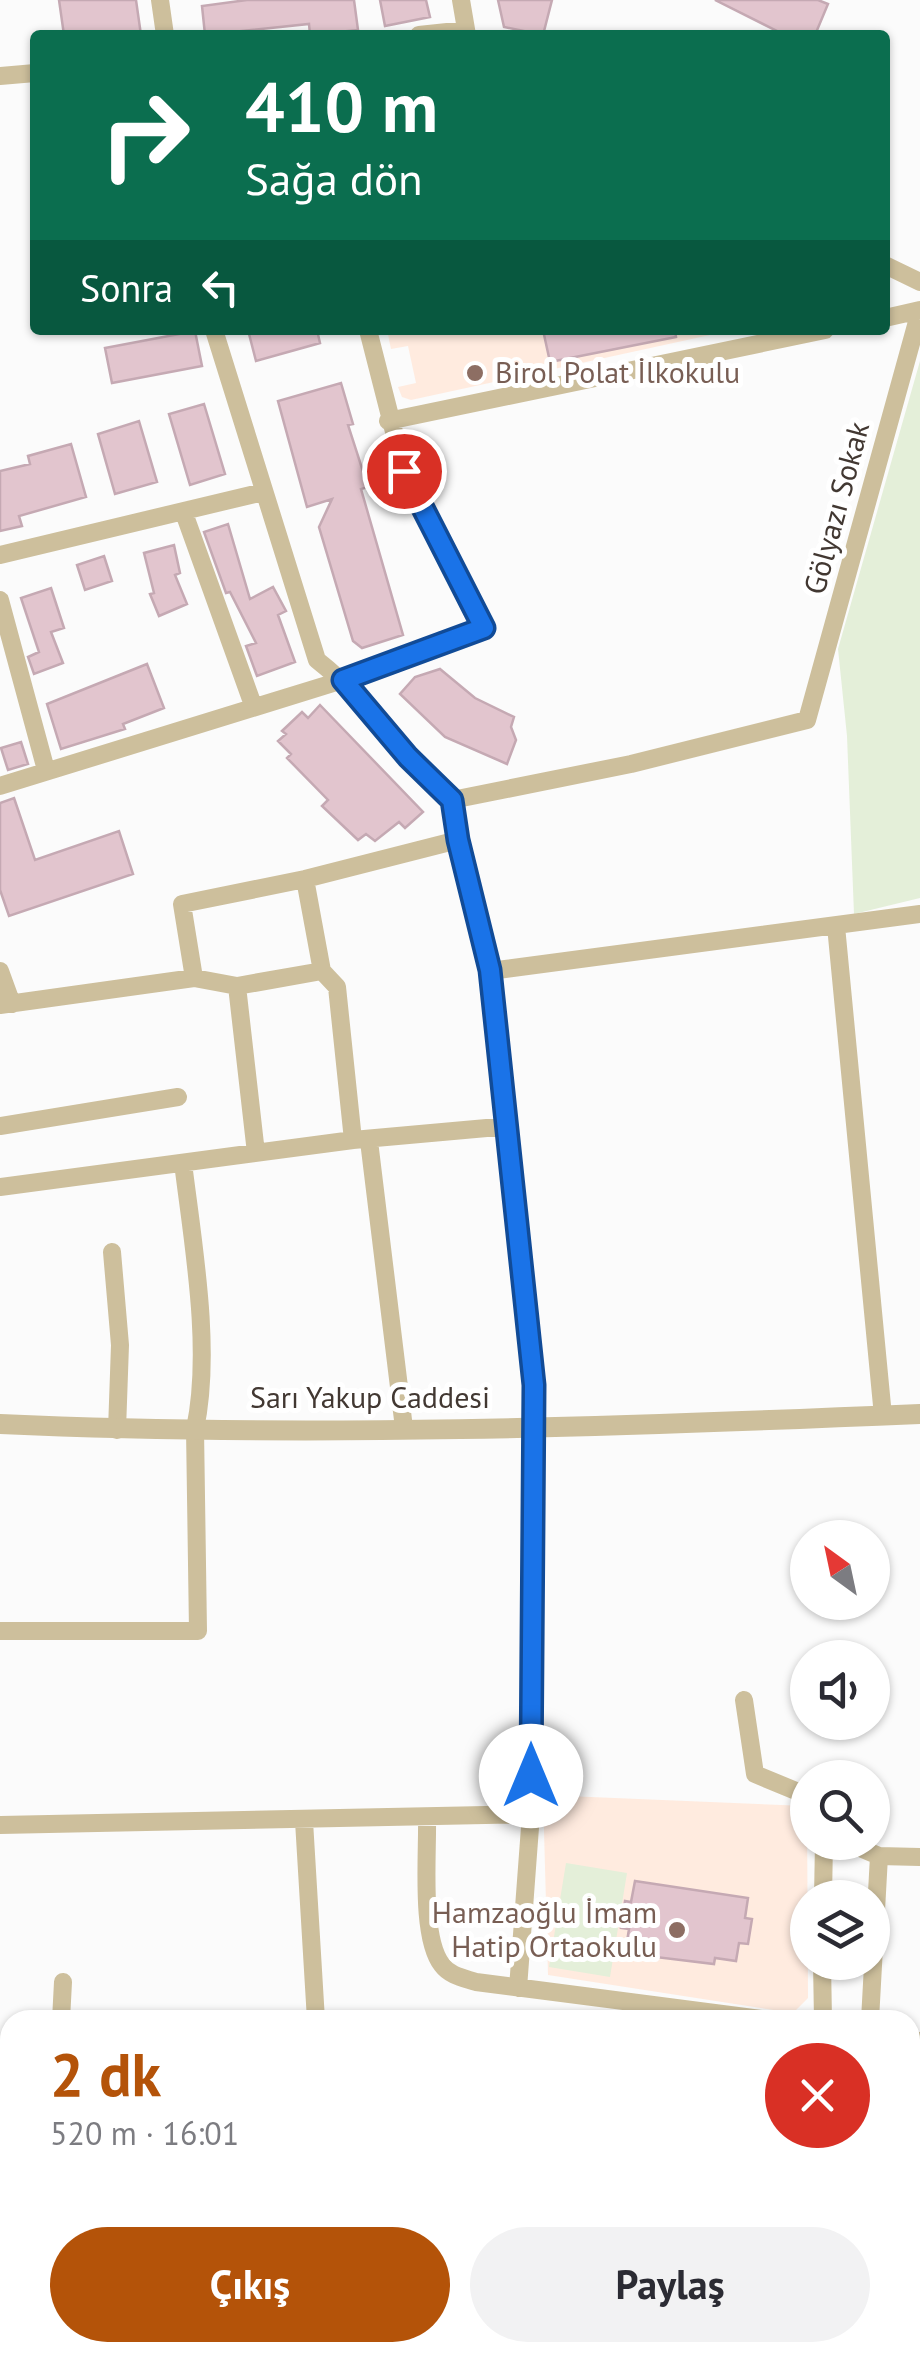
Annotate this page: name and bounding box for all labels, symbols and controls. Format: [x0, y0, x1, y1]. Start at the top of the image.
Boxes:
text: 410 m [245, 61, 438, 151]
icon: right [80, 70, 210, 200]
text: Sağa dön [245, 149, 423, 207]
icon: left [193, 260, 248, 315]
text: Sonra [80, 263, 173, 312]
place label: Birol Polat İlkokulu [495, 352, 740, 391]
marker: Birol Polat İlkokulu [464, 362, 486, 384]
street label: Gölyazı Sokak [794, 416, 877, 598]
pin [362, 429, 447, 514]
icon: arrive [377, 444, 432, 499]
street label: Sarı Yakup Caddesi [250, 1377, 490, 1416]
north arrow [790, 1520, 890, 1620]
map controls [790, 1520, 890, 1980]
button: sound [790, 1640, 890, 1740]
position arrow [479, 1724, 583, 1828]
button: search [790, 1760, 890, 1860]
button: layers [790, 1880, 890, 1980]
place label: Hamzaoğlu İmam Hatip Ortaokulu [432, 1892, 657, 1965]
marker: Hamzaoğlu İmam Hatip Ortaokulu [666, 1919, 688, 1941]
text: 2 dk [50, 2035, 161, 2113]
button: close [765, 2043, 870, 2148]
text: 520 m · 16:01 [50, 2112, 239, 2154]
button: Çıkış [50, 2227, 450, 2342]
button: Paylaş [470, 2227, 870, 2342]

